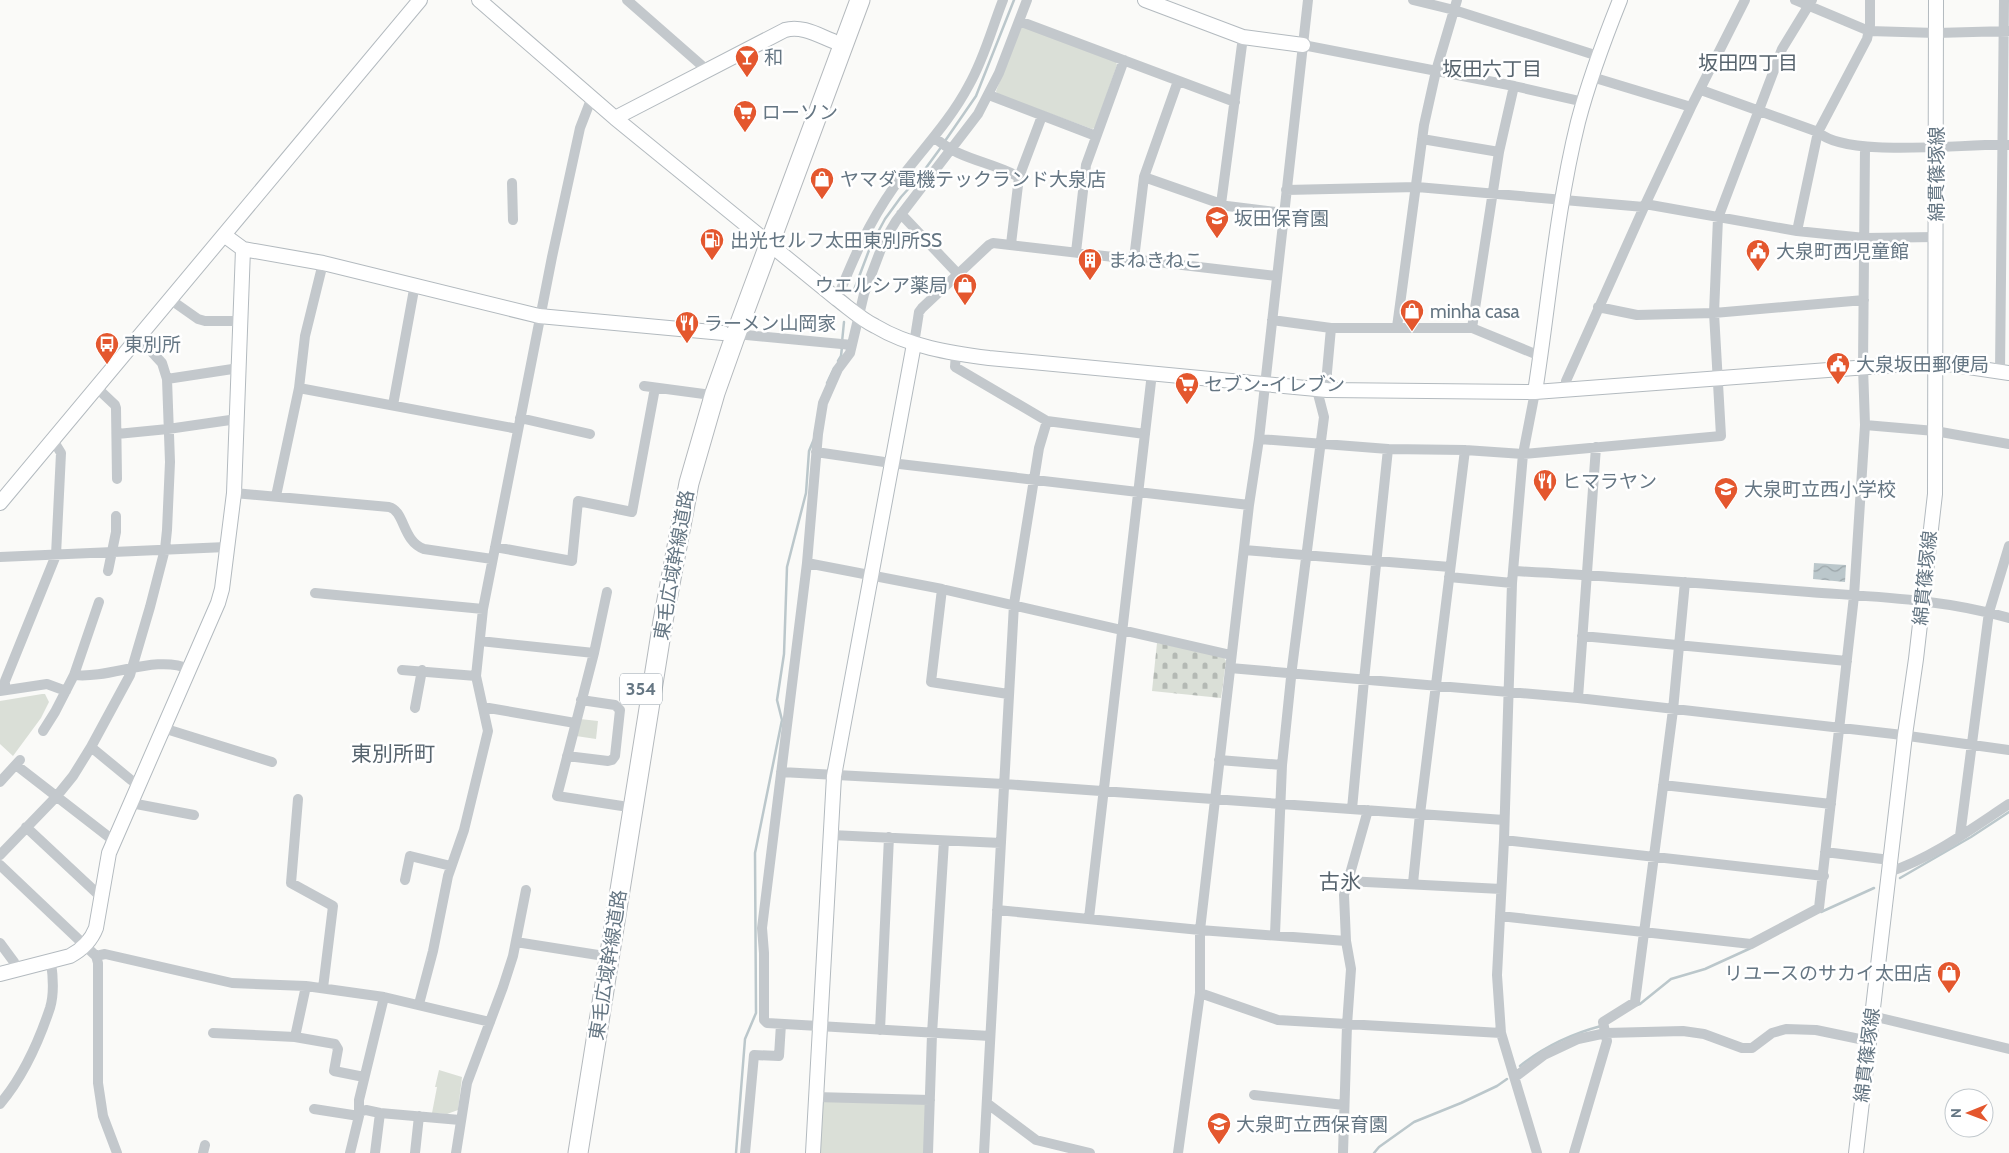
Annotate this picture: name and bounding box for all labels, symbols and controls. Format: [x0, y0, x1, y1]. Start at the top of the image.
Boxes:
bar icon: 和 [734, 44, 760, 78]
place label: 和 [764, 46, 783, 69]
district label: 坂田四丁目 [1698, 51, 1798, 75]
district label: 坂田六丁目 [1442, 57, 1542, 81]
supermarket icon: ローソン [732, 99, 758, 133]
place label: ローソン [762, 101, 838, 124]
street label: 綿貫篠塚線 [1925, 126, 1948, 222]
shop icon: ヤマダ電機テックランド大泉店 [809, 166, 835, 200]
place label: ヤマダ電機テックランド大泉店 [840, 168, 1106, 191]
school or university icon: 坂田保育園 [1204, 205, 1230, 239]
place label: 坂田保育園 [1234, 207, 1329, 230]
fuel station icon: 出光セルフ太田東別所SS [699, 227, 725, 261]
place label: 出光セルフ太田東別所SS [730, 229, 942, 252]
public building icon: 大泉町西児童館 [1745, 238, 1771, 272]
place label: 大泉町西児童館 [1776, 240, 1909, 263]
building icon: まねきねこ [1077, 247, 1103, 281]
place label: まねきねこ [1108, 249, 1203, 272]
shop icon: ウエルシア薬局 [952, 272, 978, 306]
place label: ウエルシア薬局 [815, 274, 948, 297]
shop icon: minha casa [1399, 298, 1425, 332]
place label: minha casa [1430, 300, 1520, 323]
restaurant icon: ラーメン山岡家 [674, 310, 700, 344]
place label: ラーメン山岡家 [704, 312, 836, 335]
bus stop icon: 東別所 [94, 331, 120, 365]
place label: 東別所 [124, 333, 181, 356]
public building icon: 大泉坂田郵便局 [1825, 351, 1851, 385]
place label: 大泉坂田郵便局 [1856, 353, 1989, 376]
supermarket icon: セブン-イレブン [1174, 371, 1200, 405]
place label: セブン-イレブン [1204, 373, 1345, 396]
restaurant icon: ヒマラヤン [1532, 468, 1558, 502]
place label: ヒマラヤン [1562, 470, 1657, 493]
school or university icon: 大泉町立西小学校 [1713, 476, 1739, 510]
place label: 大泉町立西小学校 [1744, 478, 1896, 501]
street label: 東毛広域幹線道路 [649, 488, 699, 642]
street label: 綿貫篠塚線 [1909, 530, 1941, 626]
road number: 354 [620, 674, 662, 704]
district label: 東別所町 [351, 741, 435, 766]
district label: 古氷 [1319, 869, 1361, 894]
street label: 東毛広域幹線道路 [585, 888, 631, 1042]
shop icon: リユースのサカイ太田店 [1936, 960, 1962, 994]
place label: リユースのサカイ太田店 [1724, 962, 1932, 985]
street label: 綿貫篠塚線 [1850, 1006, 1884, 1104]
north arrow [1944, 1088, 1994, 1138]
text: N [1947, 1108, 1965, 1118]
school or university icon: 大泉町立西保育園 [1206, 1111, 1232, 1145]
place label: 大泉町立西保育園 [1236, 1113, 1388, 1136]

